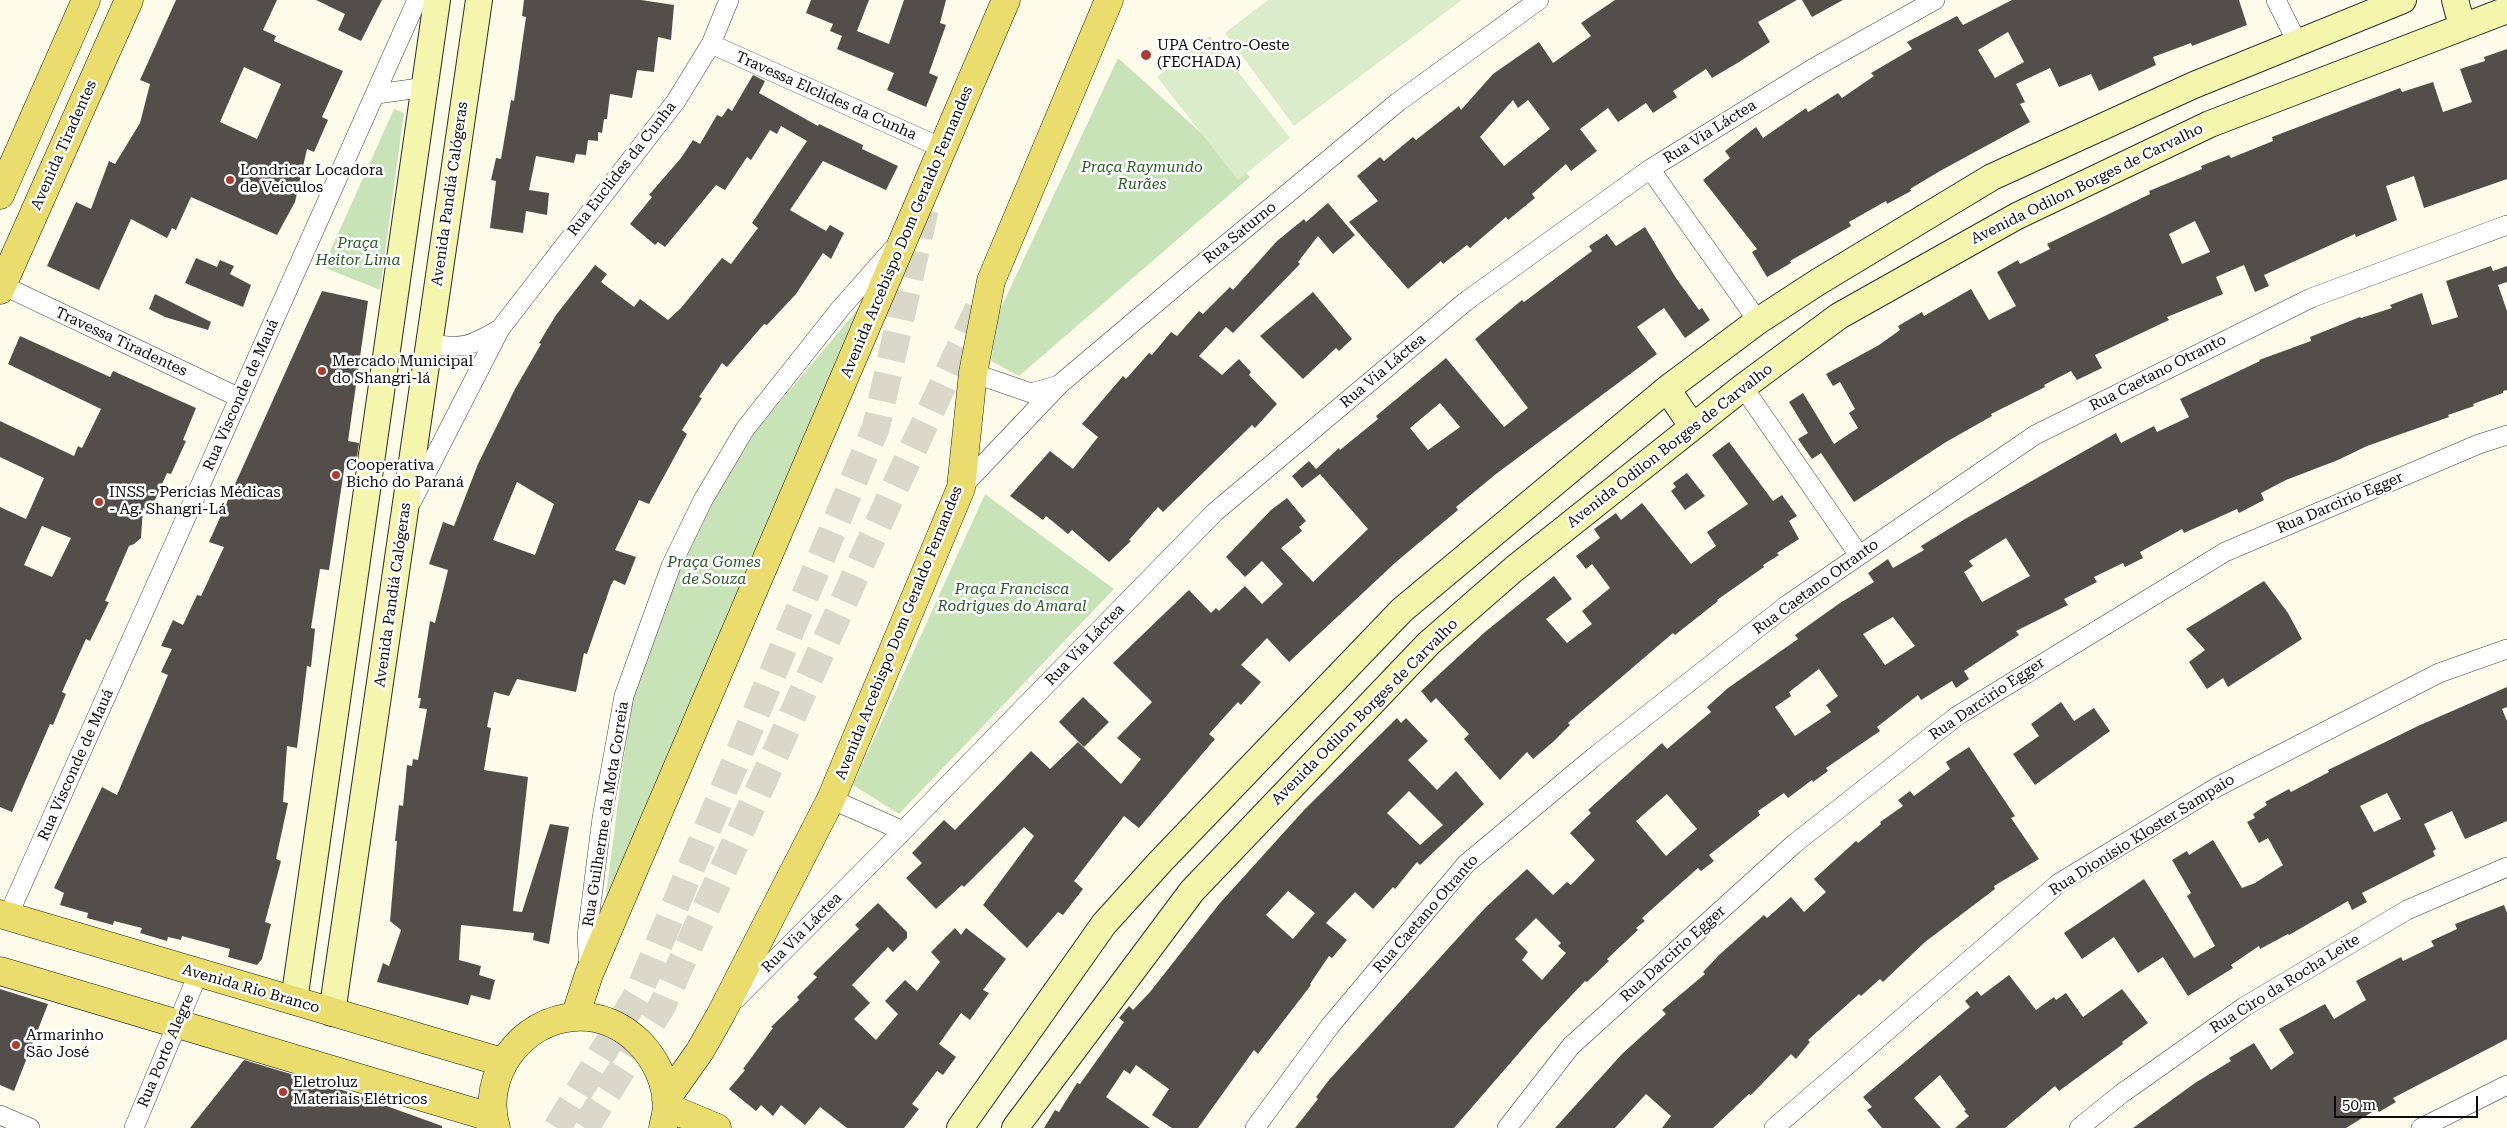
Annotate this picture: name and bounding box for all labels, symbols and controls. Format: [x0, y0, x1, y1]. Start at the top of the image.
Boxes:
place label: UPA Centro-Oeste (FECHADA) [1157, 37, 1290, 72]
street label: Travessa Elclides da Cunha [733, 48, 919, 144]
marker: UPA Centro-Oeste (FECHADA) [1139, 48, 1153, 62]
street label: Avenida Tiradentes [27, 77, 101, 213]
street label: Avenida Arcebispo Dom Geraldo Fernandes [837, 83, 977, 381]
street label: Rua Via Láctea [1660, 96, 1760, 168]
street label: Rua Euclides da Cunha [564, 98, 680, 240]
street label: Avenida Pandiá Calógeras [428, 100, 472, 288]
street label: Avenida Odilon Borges de Carvalho [1968, 120, 2206, 248]
park label: Praça Raymundo Rurães [1081, 159, 1203, 194]
place label: Londricar Locadora de Veículos [240, 162, 383, 197]
marker: Londricar Locadora de Veículos [224, 174, 236, 186]
street label: Rua Saturno [1200, 198, 1280, 268]
park label: Praça Heitor Lima [315, 235, 401, 270]
street label: Travessa Tiradentes [52, 304, 190, 380]
street label: Rua Visconde de Mauá [199, 316, 283, 474]
street label: Rua Via Láctea [1337, 330, 1429, 412]
street label: Rua Caetano Otranto [2087, 331, 2229, 415]
place label: Mercado Municipal do Shangri-lá [332, 353, 473, 388]
street label: Avenida Odilon Borges de Carvalho [1564, 360, 1776, 532]
marker: Mercado Municipal do Shangri-lá [316, 365, 328, 377]
place label: Cooperativa Bicho do Paraná [346, 457, 464, 492]
street label: Rua Darcirio Egger [2274, 468, 2406, 538]
marker: Cooperativa Bicho do Paraná [330, 469, 342, 481]
place label: INSS - Perícias Médicas - Ag. Shangri-Lá [109, 484, 281, 519]
street label: Avenida Arcebispo Dom Geraldo Fernandes [832, 484, 966, 782]
marker: INSS - Perícias Médicas - Ag. Shangri-Lá [93, 496, 105, 508]
street label: Avenida Pandiá Calógeras [371, 501, 415, 689]
street label: Rua Caetano Otranto [1750, 535, 1882, 639]
park label: Praça Gomes de Souza [667, 554, 761, 589]
park label: Praça Francisca Rodrigues do Amaral [937, 581, 1087, 616]
street label: Rua Via Láctea [1042, 601, 1128, 689]
street label: Avenida Odilon Borges de Carvalho [1268, 615, 1462, 809]
street label: Rua Darcirio Egger [1926, 654, 2048, 744]
street label: Rua Visconde de Mauá [34, 686, 118, 844]
street label: Rua Guilherme da Mota Correia [579, 700, 633, 928]
street label: Rua Dionísio Kloster Sampaio [2046, 770, 2238, 900]
street label: Rua Caetano Otranto [1370, 851, 1482, 977]
street label: Rua Via Láctea [758, 889, 846, 977]
street label: Rua Darcirio Egger [1617, 902, 1729, 1006]
street label: Rua Ciro da Rocha Leite [2207, 930, 2363, 1038]
street label: Avenida Rio Branco [180, 961, 322, 1017]
street label: Rua Porto Alegre [134, 992, 198, 1110]
place label: Armarinho São José [26, 1027, 104, 1062]
marker: Armarinho São José [10, 1039, 22, 1051]
place label: Eletroluz Materiais Elétricos [293, 1074, 427, 1109]
marker: Eletroluz Materiais Elétricos [277, 1086, 289, 1098]
scale bar [2337, 1086, 2481, 1118]
text: 50 m [2342, 1096, 2376, 1114]

